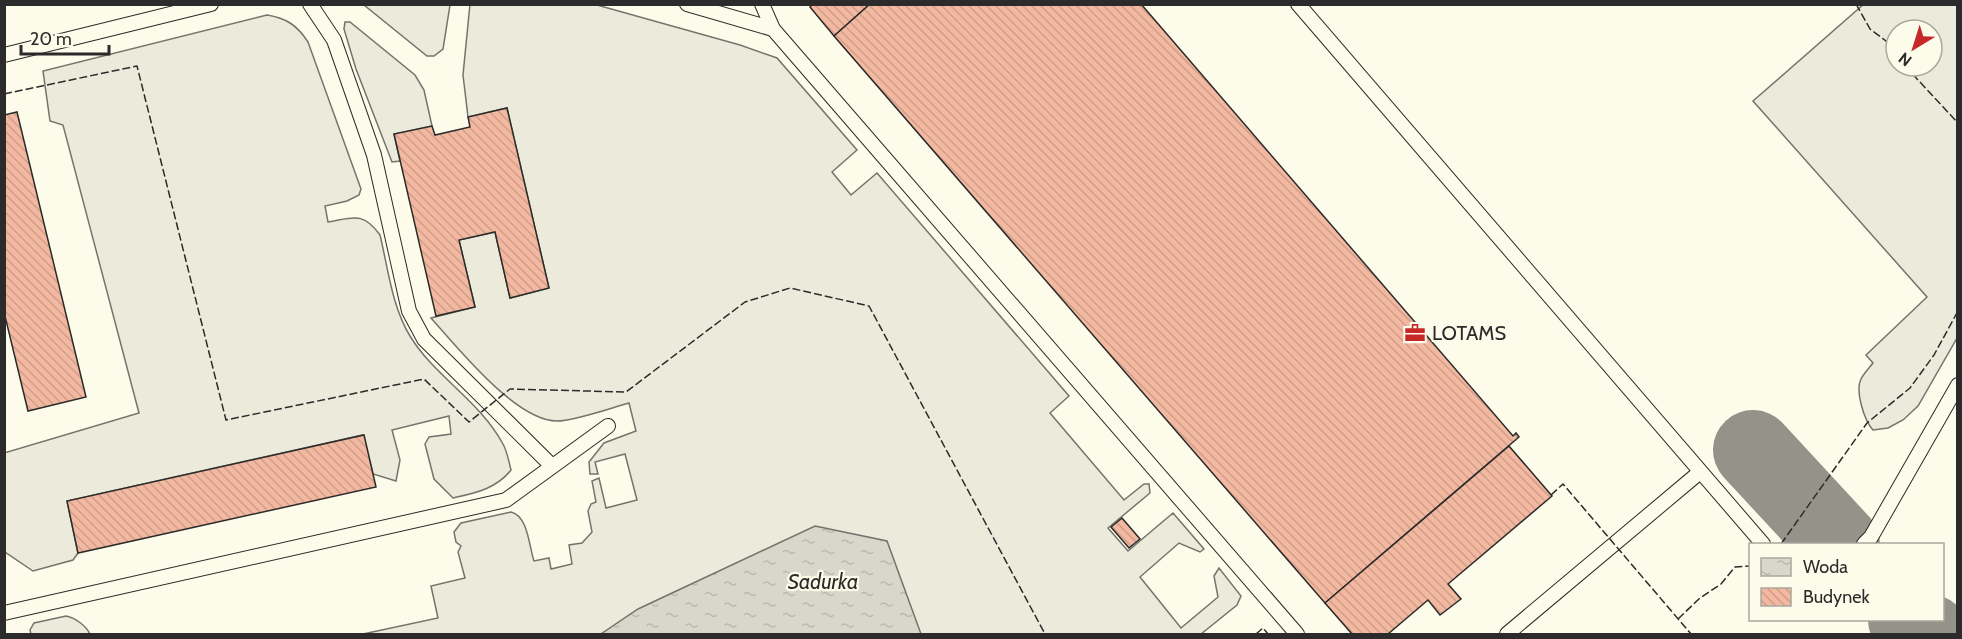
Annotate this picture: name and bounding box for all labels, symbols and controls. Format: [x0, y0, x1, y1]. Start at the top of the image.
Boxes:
scale bar [21, 18, 110, 56]
north arrow [1884, 18, 1944, 78]
text: 20 m [30, 28, 72, 50]
text: N [1895, 48, 1915, 70]
office icon: LOTAMS [1403, 321, 1427, 345]
place label: LOTAMS [1432, 321, 1507, 345]
legend [1749, 543, 1944, 621]
text: Woda [1803, 556, 1848, 578]
water label: Sadurka [788, 569, 858, 594]
text: Budynek [1803, 586, 1870, 608]

